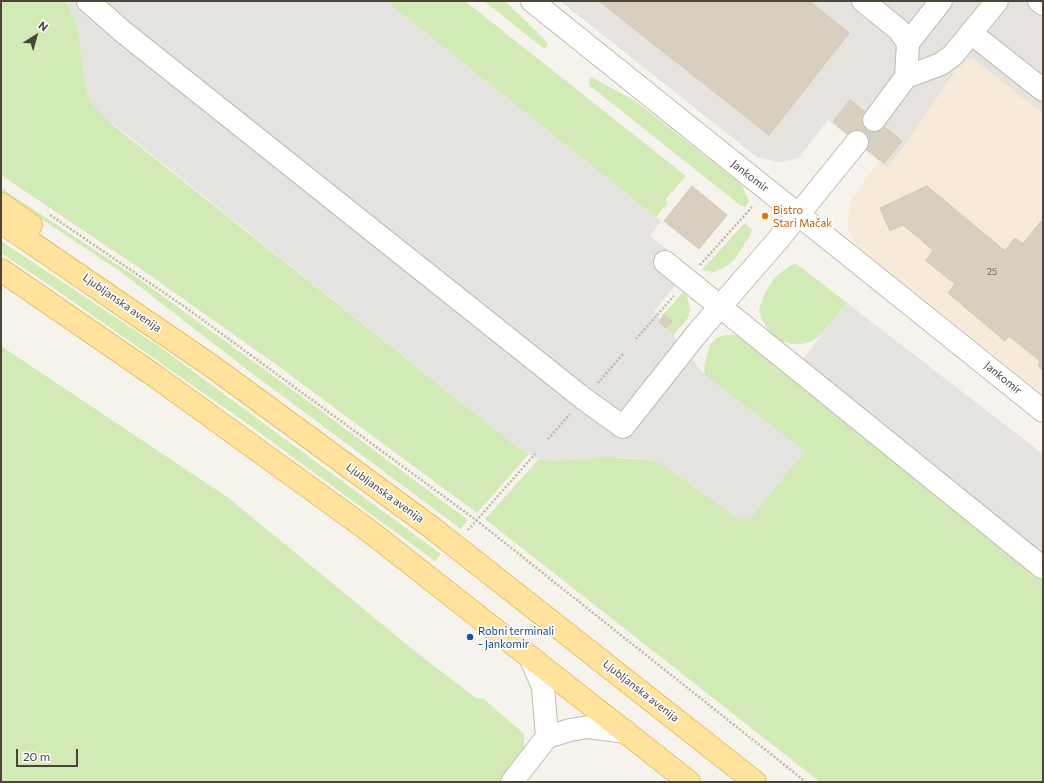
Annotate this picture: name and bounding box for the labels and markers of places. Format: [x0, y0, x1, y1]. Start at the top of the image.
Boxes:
place label: Bistro Stari Mačak [773, 203, 832, 229]
marker: Bistro Stari Mačak [760, 211, 770, 221]
place label: Robni terminali - Jankomir [478, 624, 554, 650]
marker: Robni terminali - Jankomir [465, 632, 475, 642]

